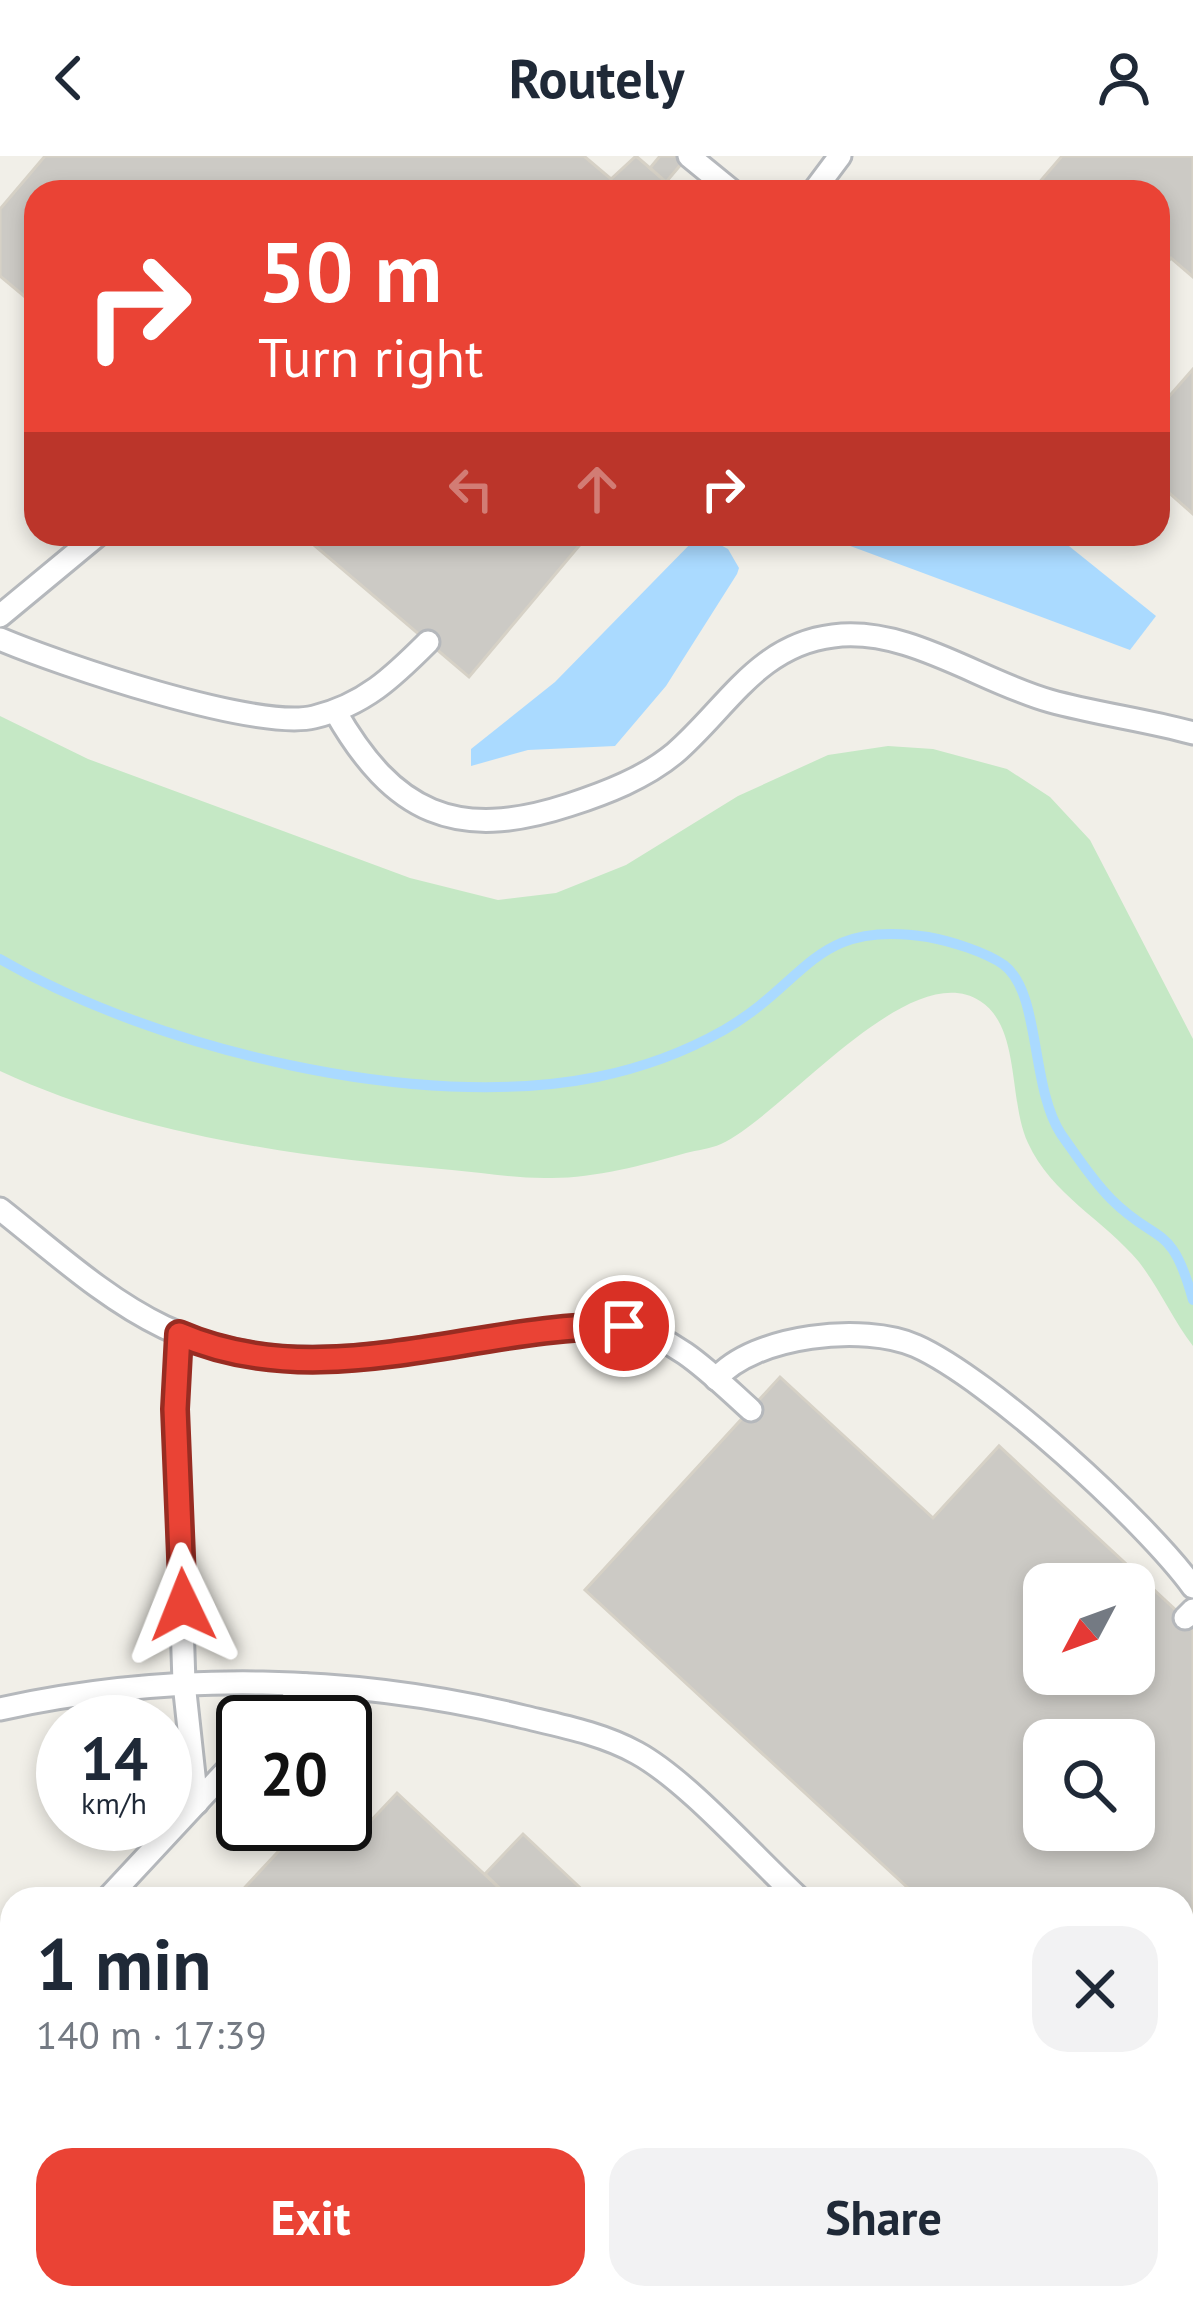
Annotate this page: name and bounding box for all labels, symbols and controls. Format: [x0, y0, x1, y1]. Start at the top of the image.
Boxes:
text: Routely [509, 43, 684, 113]
icon: back [36, 45, 102, 111]
icon: person [1091, 45, 1157, 111]
text: 50 m [258, 216, 442, 325]
icon: right [60, 228, 216, 384]
text: Turn right [258, 322, 483, 392]
icon: left [438, 456, 504, 522]
icon: ahead [564, 456, 630, 522]
icon: right [690, 456, 756, 522]
pin [573, 1275, 675, 1377]
icon: arrive [591, 1293, 657, 1359]
position arrow [120, 1542, 246, 1668]
north arrow [1023, 1563, 1155, 1695]
map controls [1023, 1563, 1155, 1851]
speed limit sign: 20 [216, 1695, 372, 1851]
text: 14 [80, 1719, 148, 1797]
button: search [1023, 1719, 1155, 1851]
text: km/h [81, 1783, 147, 1822]
text: 1 min [36, 1917, 212, 2010]
button: close [1032, 1926, 1158, 2052]
text: 140 m · 17:39 [36, 2009, 267, 2060]
button: Exit [36, 2148, 585, 2286]
button: Share [609, 2148, 1158, 2286]

